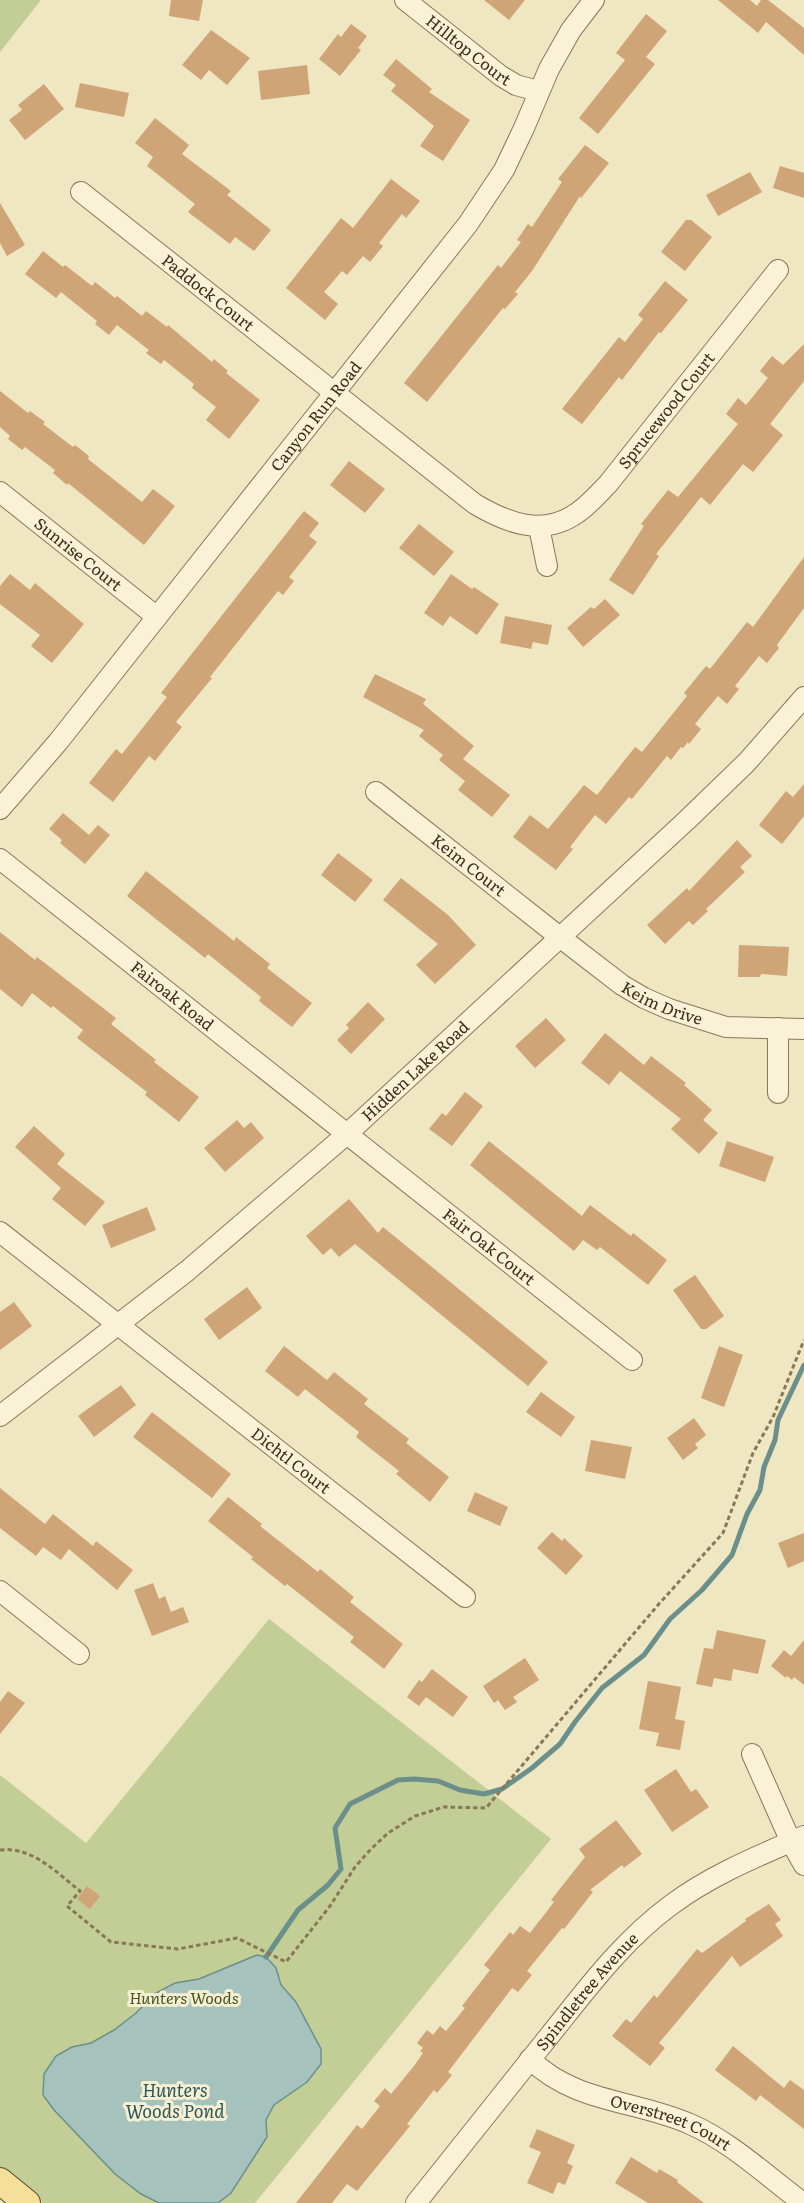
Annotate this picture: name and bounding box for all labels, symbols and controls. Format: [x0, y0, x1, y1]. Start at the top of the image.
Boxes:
street label: Hilltop Court [421, 8, 517, 91]
street label: Paddock Court [157, 248, 261, 336]
street label: Sprucewood Court [612, 346, 720, 473]
street label: Canyon Run Road [264, 355, 366, 476]
street label: Sunrise Court [30, 511, 128, 596]
street label: Keim Court [427, 827, 512, 902]
street label: Fairoak Road [126, 954, 220, 1036]
street label: Keim Drive [617, 974, 706, 1030]
street label: Hidden Lake Road [355, 1014, 474, 1126]
street label: Fair Oak Court [438, 1202, 542, 1290]
street label: Dichtl Court [247, 1421, 337, 1499]
street label: Spindletree Avenue [529, 1926, 643, 2055]
park label: Hunters Woods [129, 1985, 239, 2009]
water label: Hunters Woods Pond [126, 2076, 225, 2124]
street label: Overstreet Court [608, 2088, 737, 2156]

